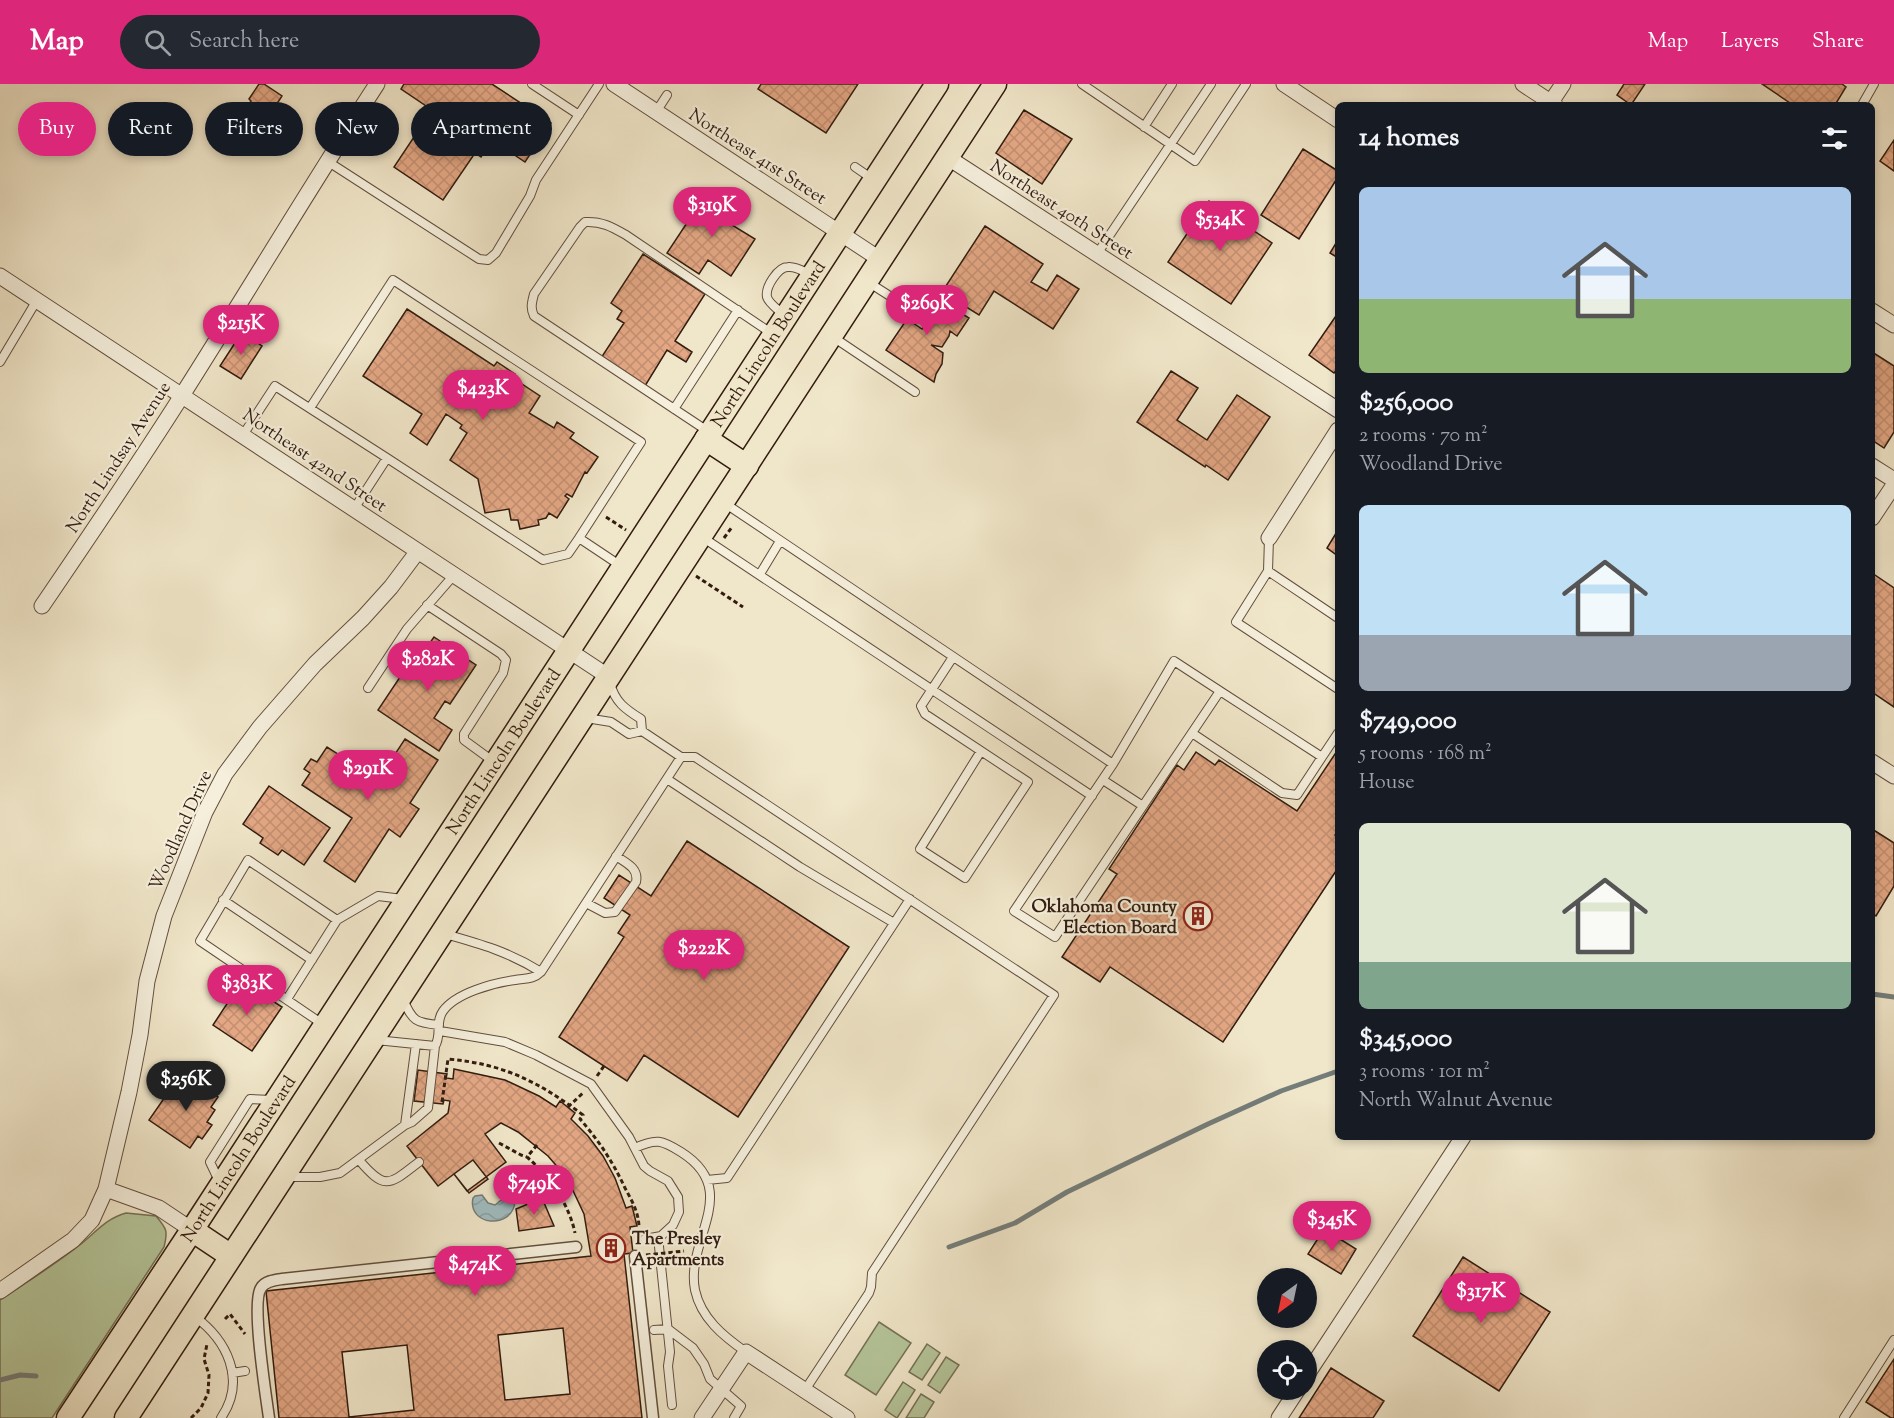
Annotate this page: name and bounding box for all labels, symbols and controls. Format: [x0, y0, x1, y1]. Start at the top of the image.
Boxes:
search box [120, 15, 540, 69]
text: Map [30, 22, 84, 62]
icon: search [141, 26, 174, 59]
text: Search here [189, 26, 299, 58]
text: Map [1648, 27, 1688, 57]
text: Layers [1721, 27, 1779, 57]
text: Share [1812, 27, 1864, 57]
chip: Buy [18, 102, 96, 156]
chip: Rent [108, 102, 193, 156]
chip: Filters [205, 102, 303, 156]
chip: New [315, 102, 399, 156]
chip: Apartment [411, 102, 552, 156]
street label: Northeast 41st Street [683, 103, 831, 212]
text: 14 homes [1359, 120, 1459, 157]
icon: filters [1818, 122, 1851, 155]
street label: Northeast 40th Street [984, 154, 1138, 267]
pin: $319K [670, 187, 754, 238]
text: $319K [687, 192, 737, 221]
pin: $534K [1178, 201, 1262, 252]
text: $534K [1195, 206, 1245, 235]
icon: home [1551, 226, 1659, 334]
street label: North Lincoln Boulevard [706, 257, 833, 434]
pin: $269K [885, 285, 969, 336]
text: $269K [900, 290, 954, 319]
pin: $215K [199, 305, 283, 356]
text: $215K [217, 310, 265, 339]
pin: $423K [441, 370, 525, 421]
text: $423K [457, 375, 509, 404]
street label: North Lindsay Avenue [61, 377, 178, 539]
text: $256,000 [1359, 385, 1453, 422]
street label: Northeast 42nd Street [236, 404, 391, 520]
text: 2 rooms · 70 m² [1359, 422, 1488, 451]
text: Woodland Drive [1359, 451, 1503, 480]
icon: home [1551, 544, 1659, 652]
pin: $282K [386, 641, 470, 692]
text: $282K [401, 646, 455, 675]
street label: North Lincoln Boulevard [441, 664, 569, 841]
text: $749,000 [1359, 703, 1457, 740]
text: 5 rooms · 168 m² [1359, 740, 1492, 769]
pin: $291K [326, 750, 410, 801]
text: $291K [342, 755, 394, 784]
street label: Woodland Drive [144, 767, 220, 895]
text: House [1359, 769, 1414, 798]
icon: home [1551, 862, 1659, 970]
place label: Oklahoma County Election Board [1031, 895, 1178, 942]
building icon: Oklahoma County Election Board [1182, 900, 1214, 932]
pin: $222K [662, 930, 746, 981]
text: $222K [677, 935, 731, 964]
pin: $383K [205, 965, 289, 1016]
text: $383K [221, 970, 273, 999]
text: $345,000 [1359, 1021, 1452, 1058]
text: 3 rooms · 101 m² [1359, 1058, 1490, 1087]
pin: $256K [144, 1061, 228, 1112]
text: $256K [160, 1066, 212, 1095]
street label: North Lincoln Boulevard [176, 1072, 304, 1249]
text: North Walnut Avenue [1359, 1087, 1553, 1116]
pin: $749K [492, 1165, 576, 1216]
text: $749K [507, 1170, 561, 1199]
pin: $345K [1290, 1201, 1374, 1252]
text: $345K [1307, 1206, 1357, 1235]
place label: The Presley Apartments [632, 1227, 724, 1274]
building icon: The Presley Apartments [595, 1232, 627, 1264]
pin: $474K [433, 1246, 517, 1297]
text: $474K [448, 1251, 502, 1280]
north arrow [1257, 1268, 1317, 1328]
map controls [1257, 1268, 1317, 1400]
pin: $317K [1439, 1273, 1523, 1324]
text: $317K [1456, 1278, 1506, 1307]
button: locate [1257, 1340, 1317, 1400]

